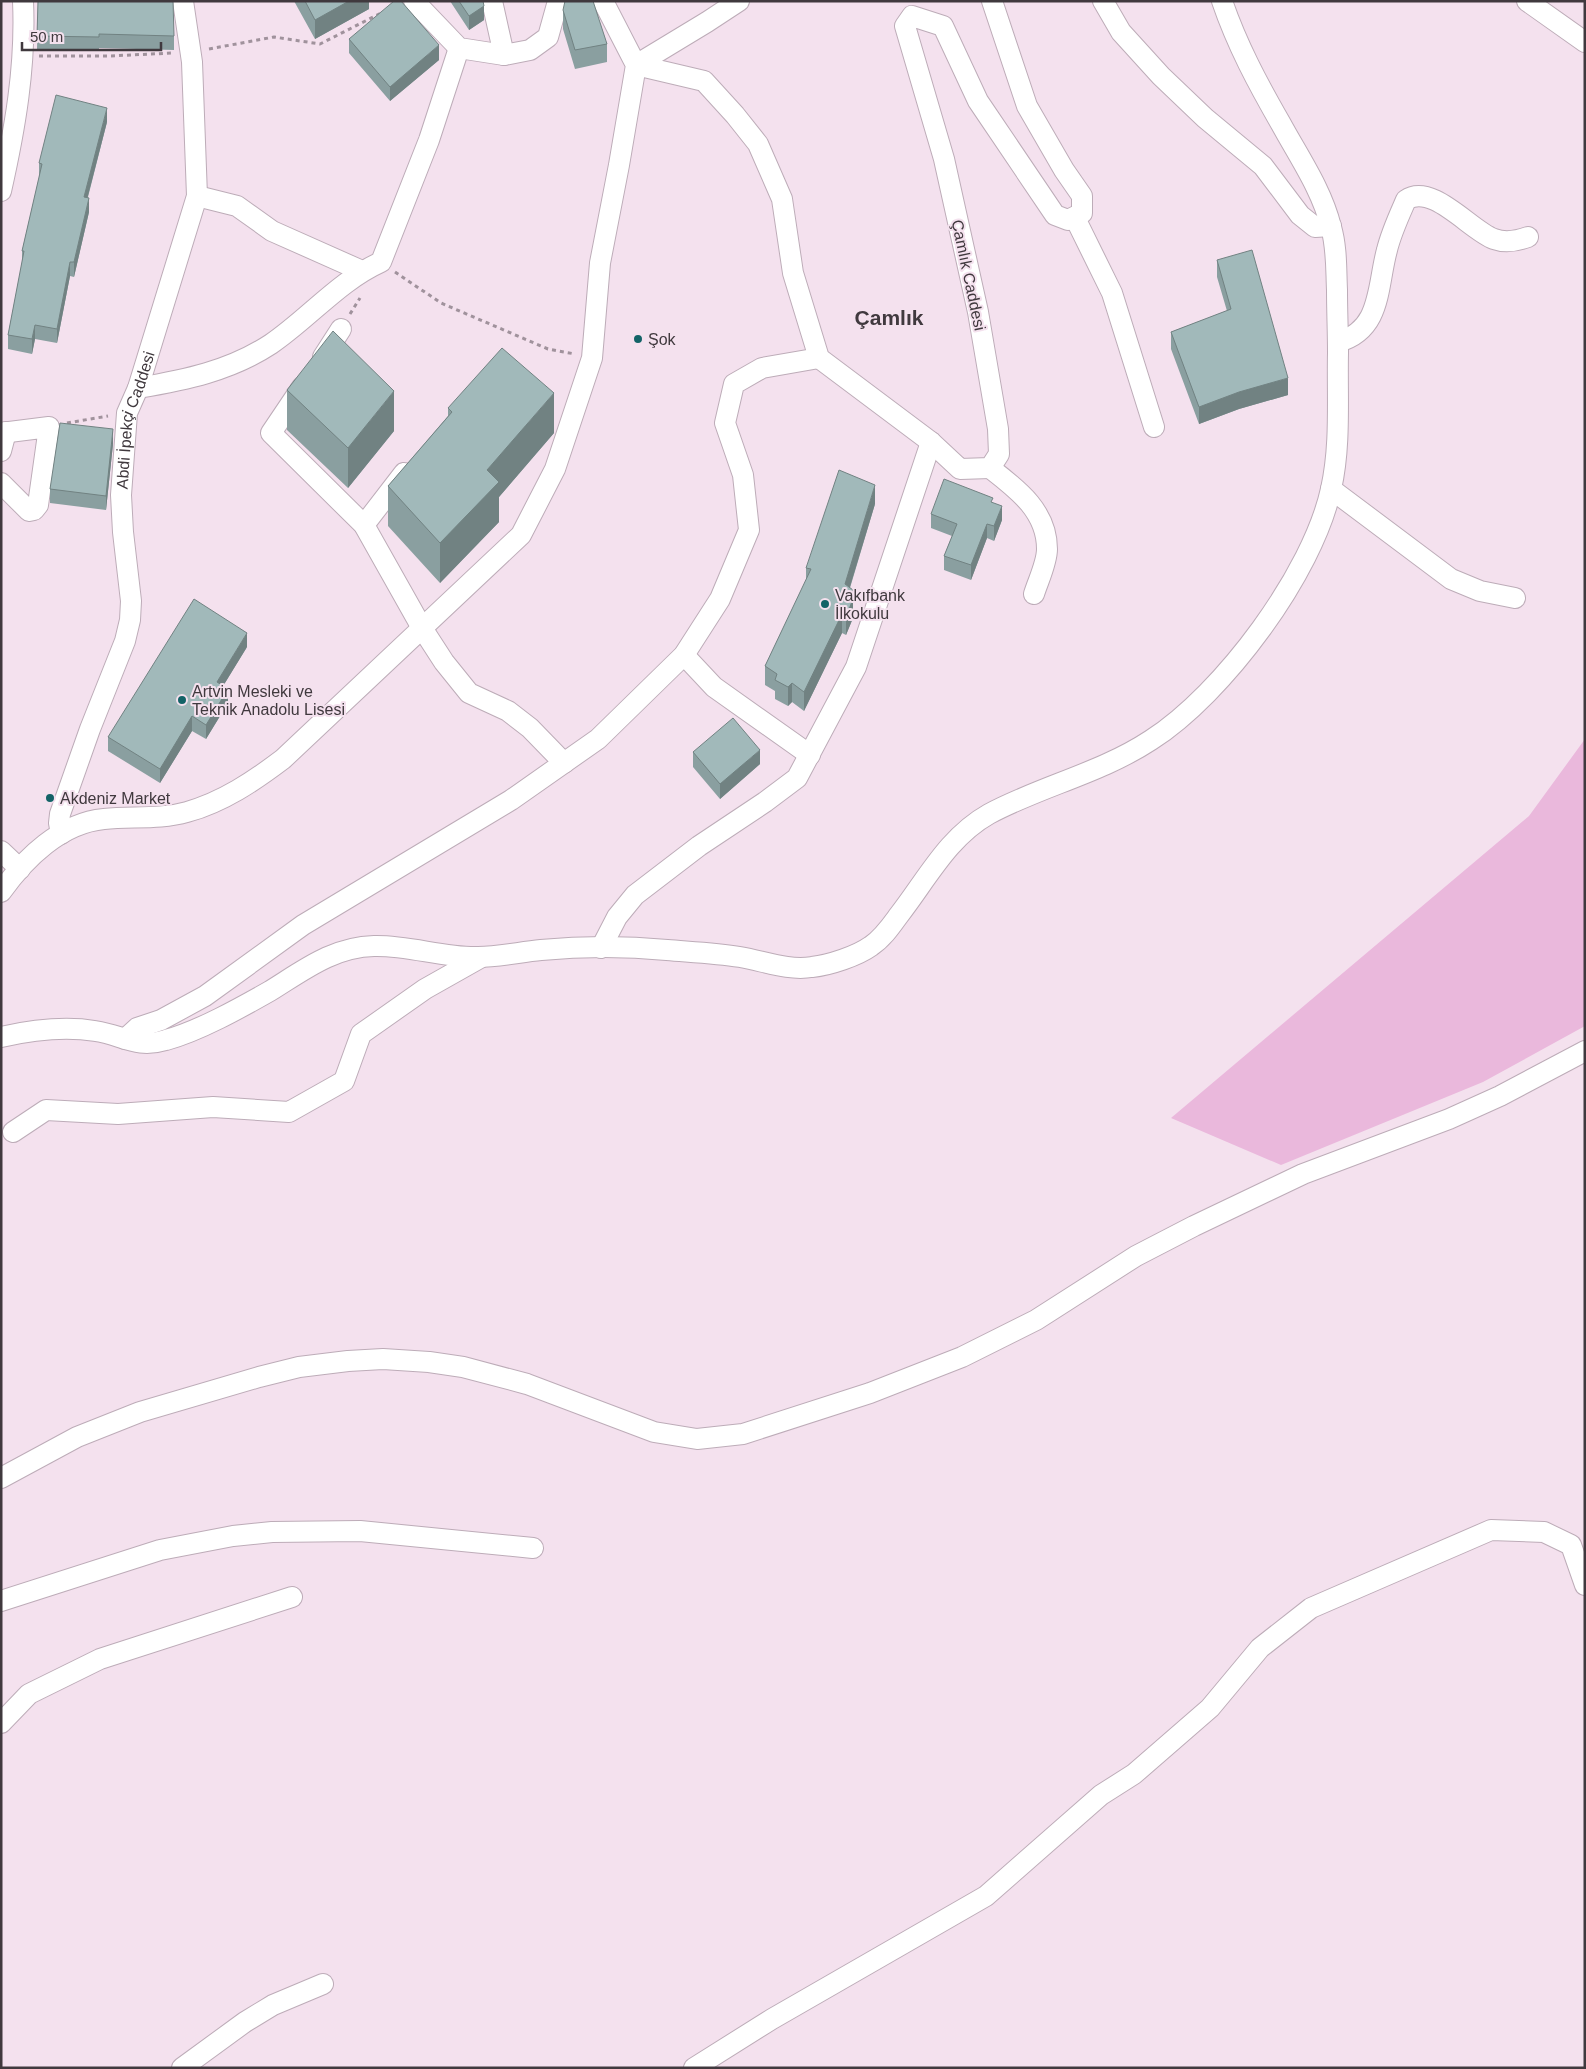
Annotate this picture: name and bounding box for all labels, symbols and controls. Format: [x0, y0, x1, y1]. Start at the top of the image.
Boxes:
scale bar [22, 20, 161, 52]
text: 50 m [30, 28, 63, 45]
street label: Çamlık Caddesi [948, 218, 989, 332]
district label: Çamlık [855, 306, 924, 329]
place label: Şok [648, 331, 677, 348]
marker: Şok [632, 333, 644, 345]
street label: Abdi İpekçi Caddesi [113, 349, 158, 490]
place label: Vakıfbank İlkokulu [835, 587, 906, 622]
marker: Vakıfbank İlkokulu [819, 598, 831, 610]
place label: Artvin Mesleki ve Teknik Anadolu Lisesi [192, 683, 345, 718]
marker: Artvin Mesleki ve Teknik Anadolu Lisesi [176, 694, 188, 706]
place label: Akdeniz Market [60, 790, 171, 807]
marker: Akdeniz Market [44, 792, 56, 804]

